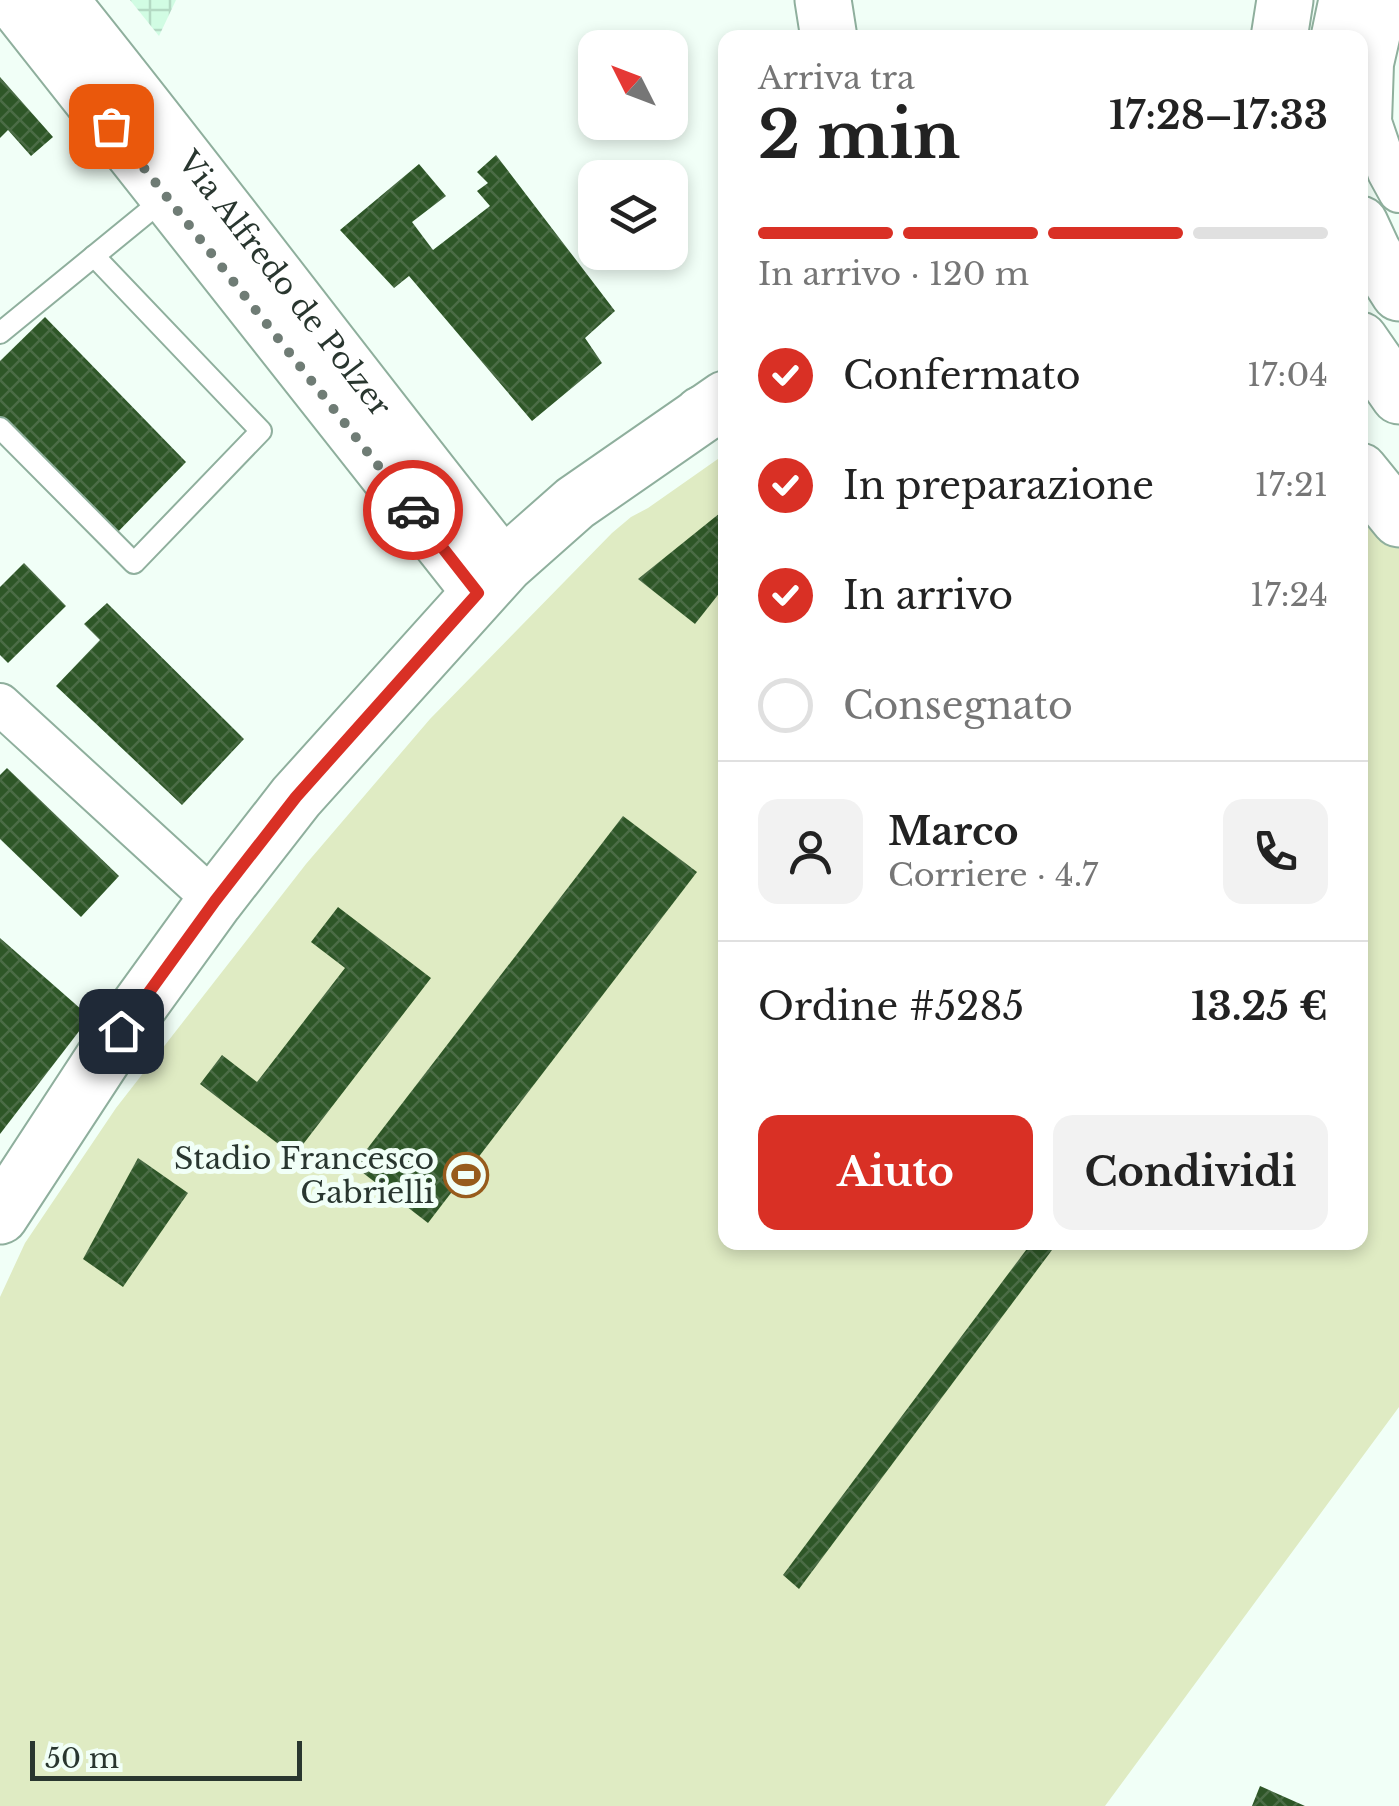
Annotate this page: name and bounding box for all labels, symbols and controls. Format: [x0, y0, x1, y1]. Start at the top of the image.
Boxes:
north arrow [578, 30, 688, 140]
map controls [578, 30, 688, 270]
text: Arriva tra [758, 58, 915, 98]
pin [69, 84, 154, 169]
text: 17:28–17:33 [1109, 92, 1328, 139]
text: 2 min [758, 95, 960, 176]
icon: bag [84, 99, 139, 154]
street label: Via Alfredo de Polzer [170, 143, 400, 424]
button: layers [578, 160, 688, 270]
text: In arrivo · 120 m [758, 254, 1029, 294]
icon: check [758, 348, 813, 403]
text: Confermato [843, 352, 1081, 399]
text: 17:04 [1247, 355, 1328, 395]
icon: check [758, 458, 813, 513]
courier [363, 460, 463, 560]
text: In preparazione [843, 462, 1154, 509]
text: 17:21 [1255, 465, 1328, 505]
icon: car [386, 483, 441, 538]
icon: check [758, 568, 813, 623]
text: In arrivo [843, 572, 1013, 619]
text: 17:24 [1250, 575, 1328, 615]
text: Consegnato [843, 682, 1073, 729]
button: person [758, 799, 863, 904]
button: phone [1223, 799, 1328, 904]
text: Marco [888, 808, 1019, 855]
text: Corriere · 4.7 [888, 855, 1098, 895]
text: Ordine #5285 [758, 983, 1024, 1030]
text: 13.25 € [1191, 983, 1328, 1030]
pin [79, 989, 164, 1074]
icon: home [94, 1004, 149, 1059]
button: Aiuto [758, 1115, 1033, 1230]
button: Condividi [1053, 1115, 1328, 1230]
place label: Stadio Francesco Gabrielli [174, 1140, 434, 1211]
sports icon: Stadio Francesco Gabrielli [443, 1152, 489, 1198]
scale bar [30, 1736, 302, 1780]
text: 50 m [45, 1741, 119, 1776]

